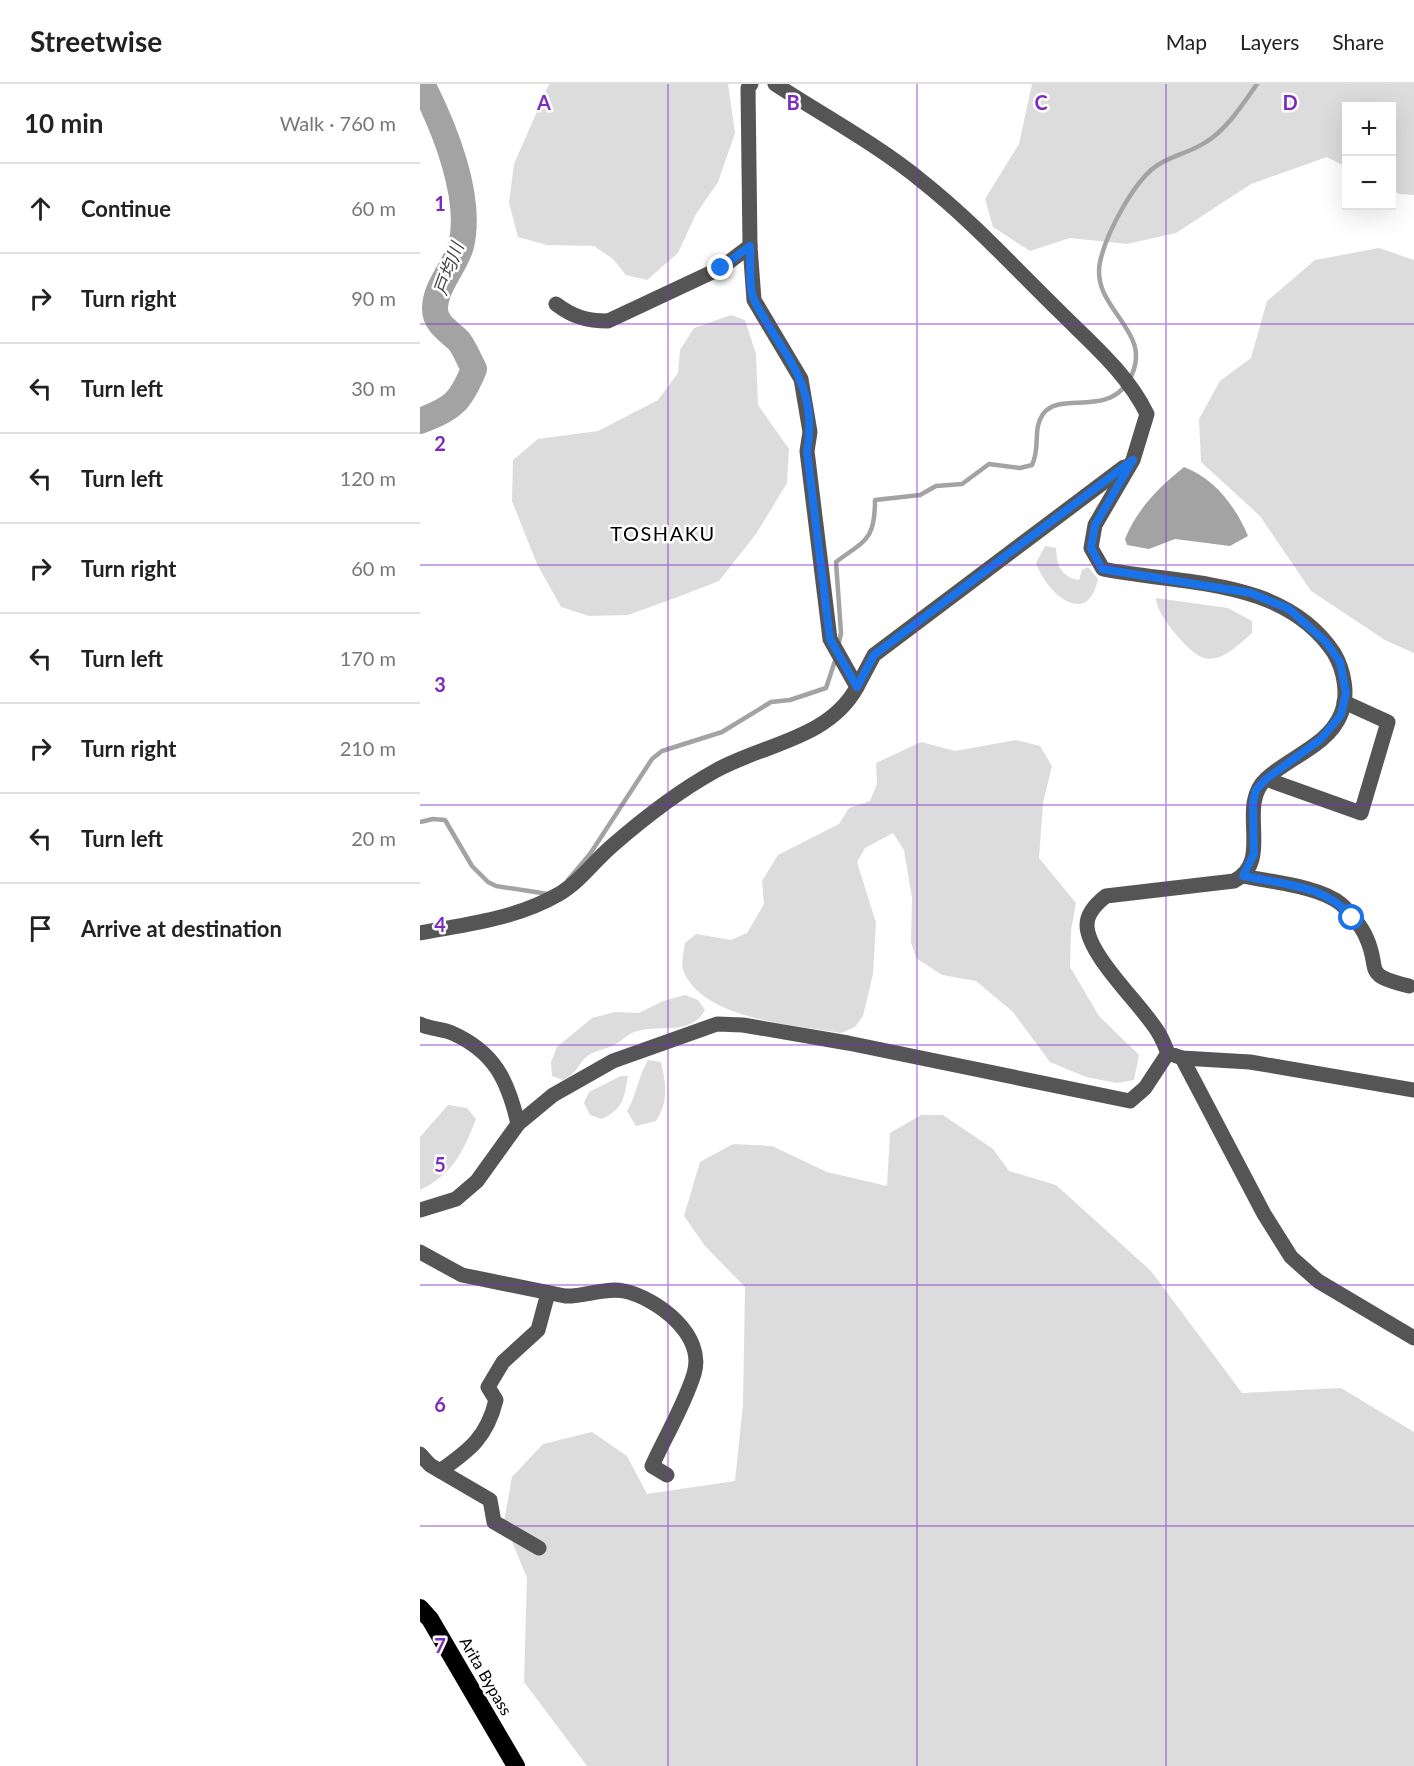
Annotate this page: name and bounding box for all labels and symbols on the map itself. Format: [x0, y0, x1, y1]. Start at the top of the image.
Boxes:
text: A [536, 90, 551, 114]
text: B [786, 90, 800, 114]
text: C [1034, 90, 1048, 114]
text: D [1282, 90, 1298, 114]
text: 1 [434, 191, 446, 215]
water label: 戸均川 [428, 238, 468, 298]
route end [707, 254, 733, 280]
text: 2 [434, 431, 446, 455]
district label: TOSHAKU [610, 521, 716, 545]
text: 3 [434, 672, 446, 696]
route start [1338, 904, 1364, 930]
text: 4 [434, 912, 446, 936]
text: 5 [434, 1152, 446, 1176]
text: 6 [434, 1392, 446, 1416]
text: 7 [434, 1633, 446, 1657]
street label: Arita Bypass [456, 1633, 517, 1718]

